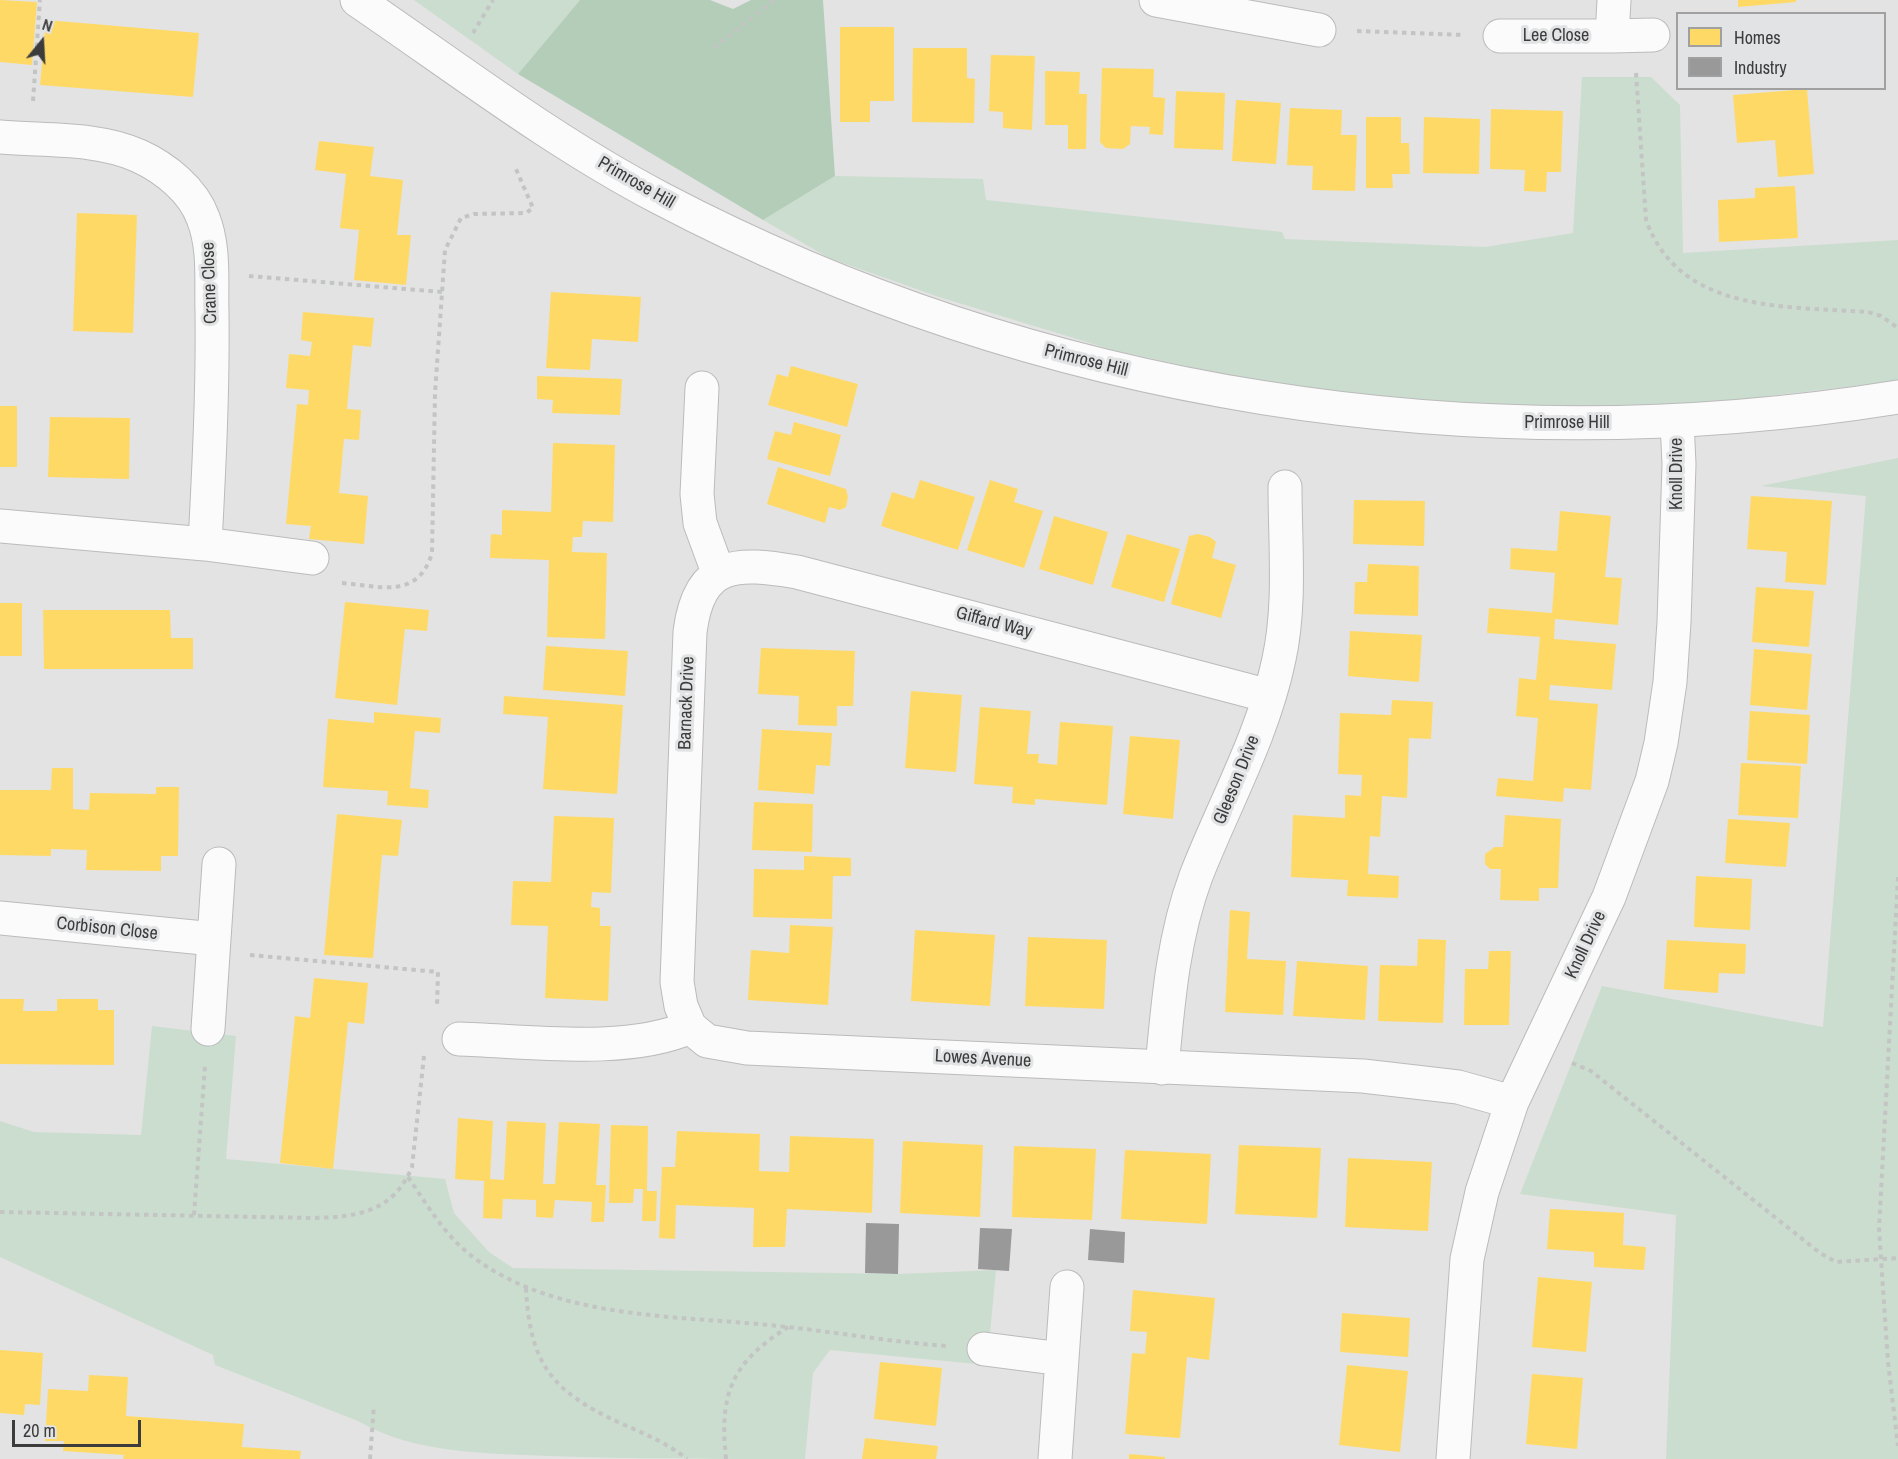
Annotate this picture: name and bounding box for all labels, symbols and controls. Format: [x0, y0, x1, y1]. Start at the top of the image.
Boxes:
north arrow [12, 12, 72, 72]
legend [1676, 12, 1886, 90]
text: N [40, 13, 55, 37]
street label: Lee Close [1523, 25, 1589, 47]
text: Homes [1734, 25, 1781, 50]
text: Industry [1734, 55, 1787, 80]
street label: Primrose Hill [594, 152, 678, 214]
street label: Crane Close [198, 242, 222, 324]
street label: Primrose Hill [1042, 340, 1130, 382]
street label: Primrose Hill [1524, 412, 1610, 434]
street label: Knoll Drive [1666, 438, 1688, 510]
street label: Giffard Way [954, 602, 1034, 644]
street label: Barnack Drive [675, 656, 699, 750]
street label: Gleeson Drive [1209, 732, 1265, 828]
street label: Knoll Drive [1561, 908, 1611, 982]
street label: Corbison Close [55, 913, 159, 945]
street label: Lowes Avenue [934, 1046, 1032, 1072]
scale bar [15, 1408, 144, 1446]
text: 20 m [23, 1418, 56, 1443]

